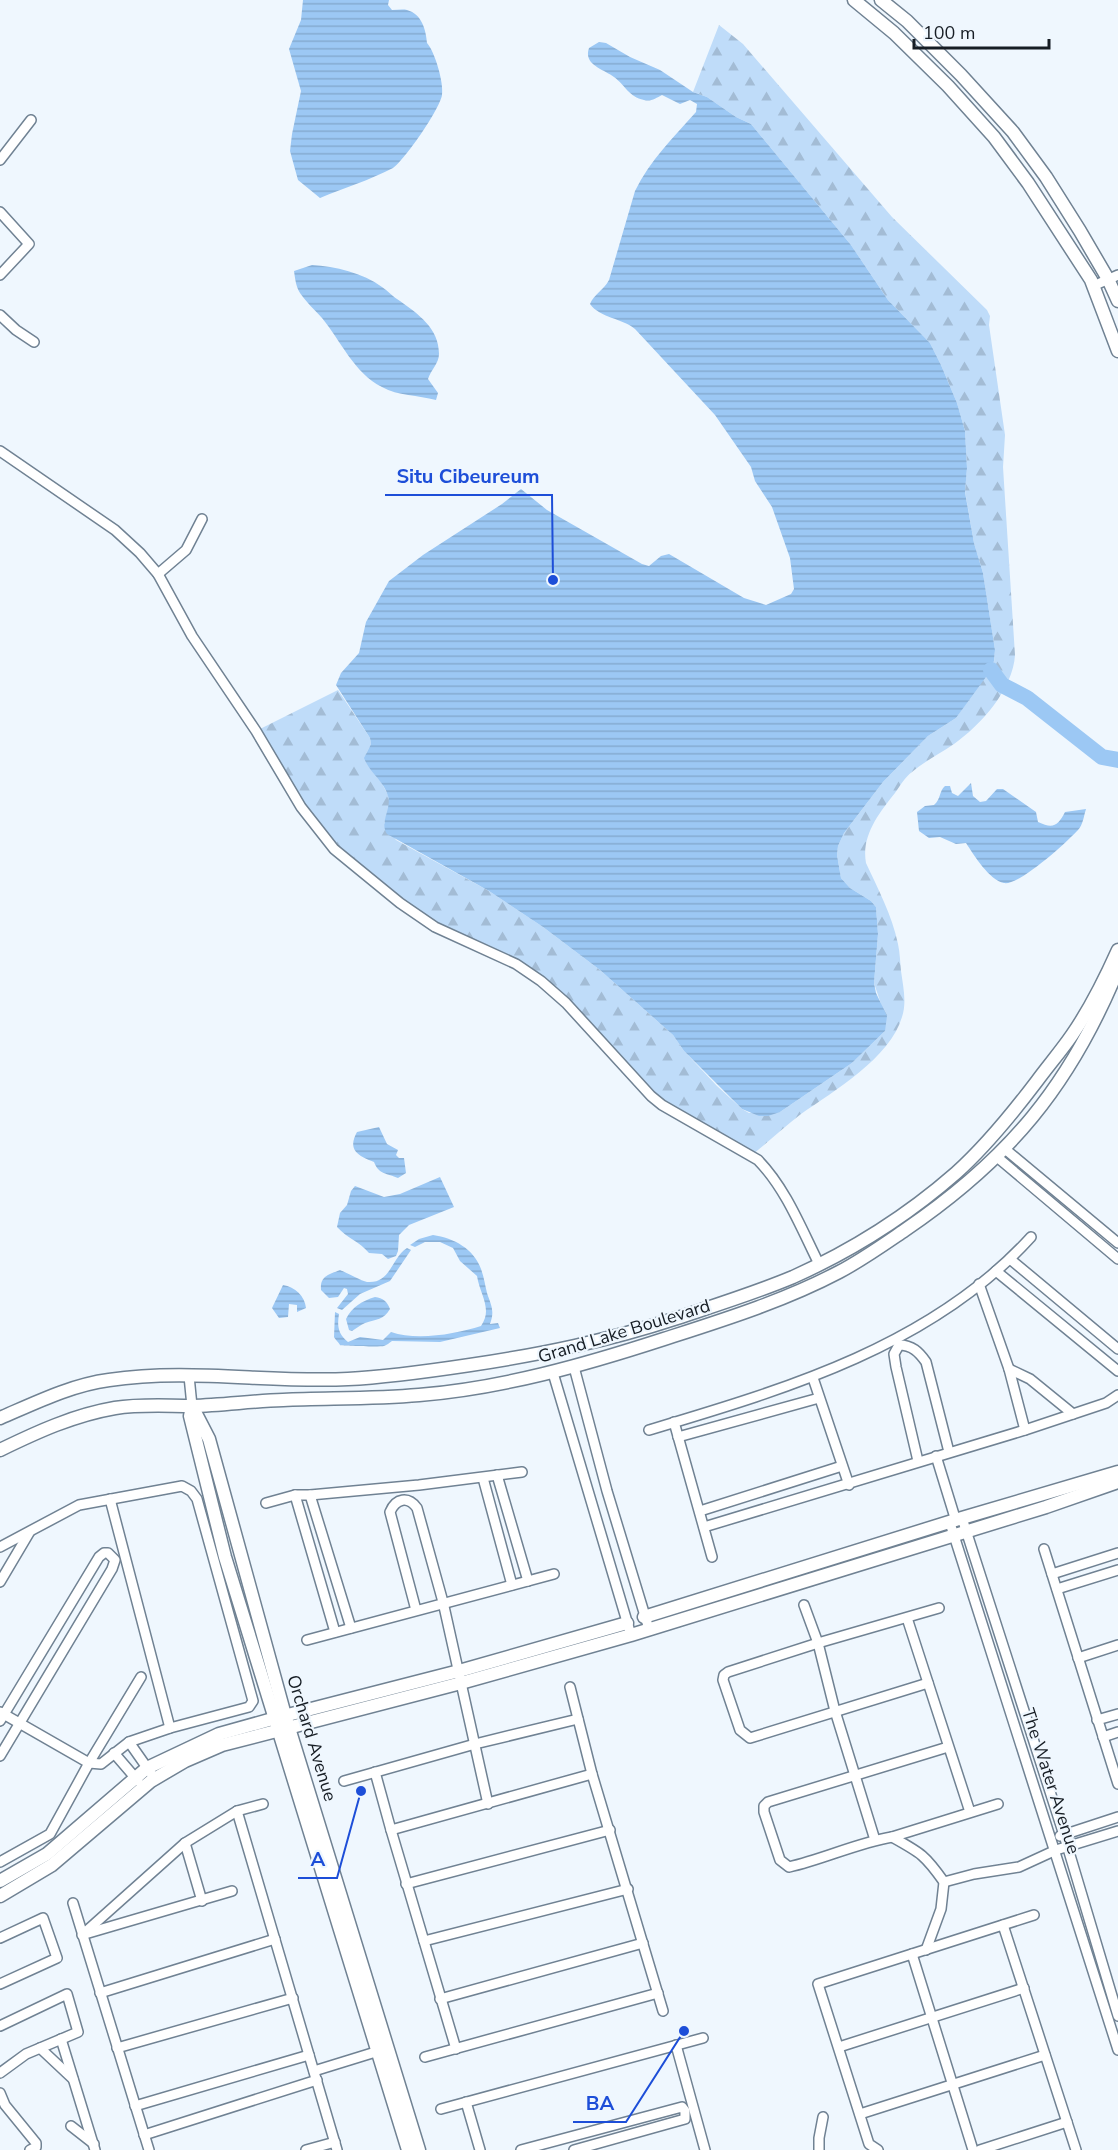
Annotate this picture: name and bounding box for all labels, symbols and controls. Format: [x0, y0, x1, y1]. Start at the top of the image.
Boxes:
scale bar [914, 12, 1049, 50]
text: 100 m [923, 21, 975, 45]
callout: Situ Cibeureum [385, 457, 552, 495]
text: Situ Cibeureum [396, 463, 540, 490]
street label: Grand Lake Boulevard [535, 1293, 713, 1369]
street label: Orchard Avenue [281, 1672, 343, 1804]
street label: The Water Avenue [1016, 1705, 1086, 1857]
callout: A [298, 1840, 337, 1878]
text: A [311, 1846, 326, 1873]
callout: BA [573, 2084, 626, 2122]
text: BA [586, 2090, 614, 2117]

